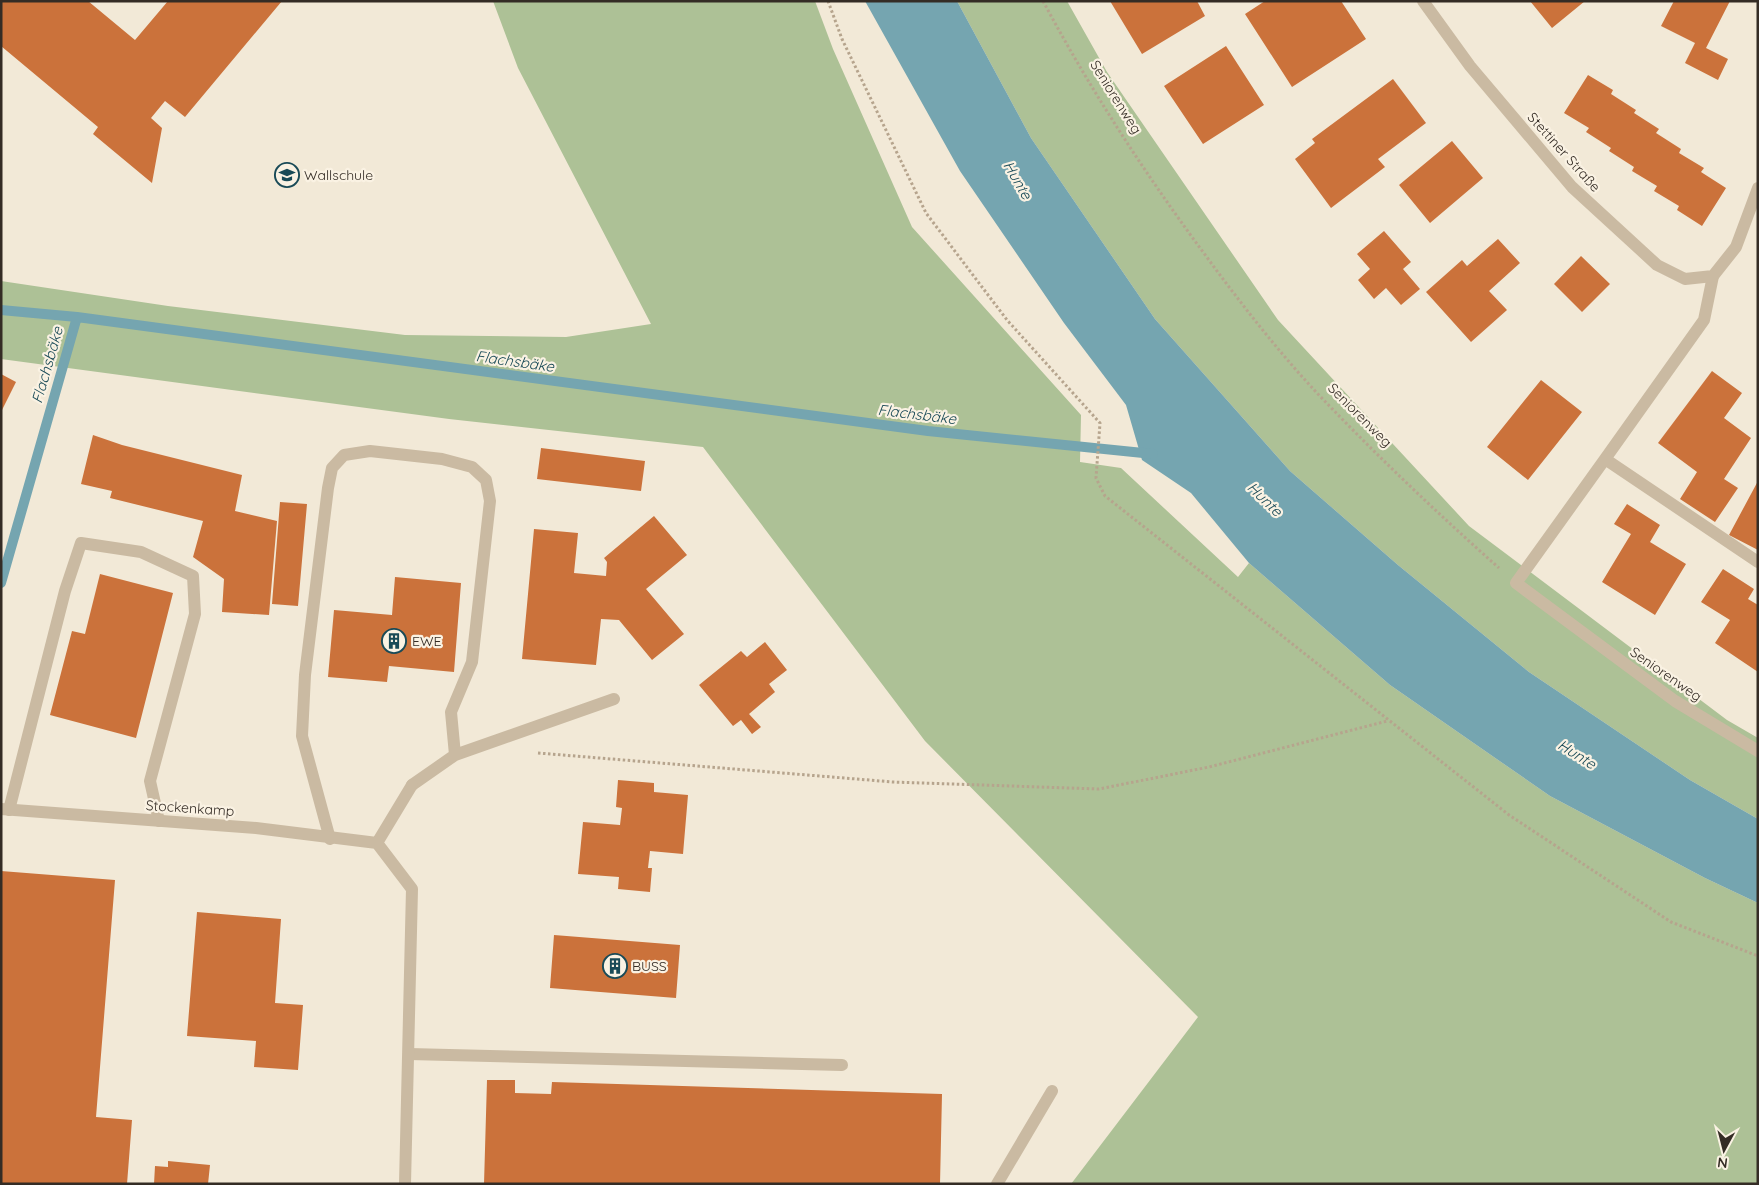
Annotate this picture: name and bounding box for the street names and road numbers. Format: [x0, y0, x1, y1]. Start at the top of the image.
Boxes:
street label: Seniorenweg [1086, 57, 1146, 137]
street label: Stettiner Straße [1524, 108, 1604, 196]
street label: Seniorenweg [1324, 379, 1396, 451]
street label: Seniorenweg [1627, 643, 1705, 705]
street label: Stockenkamp [145, 796, 235, 820]

